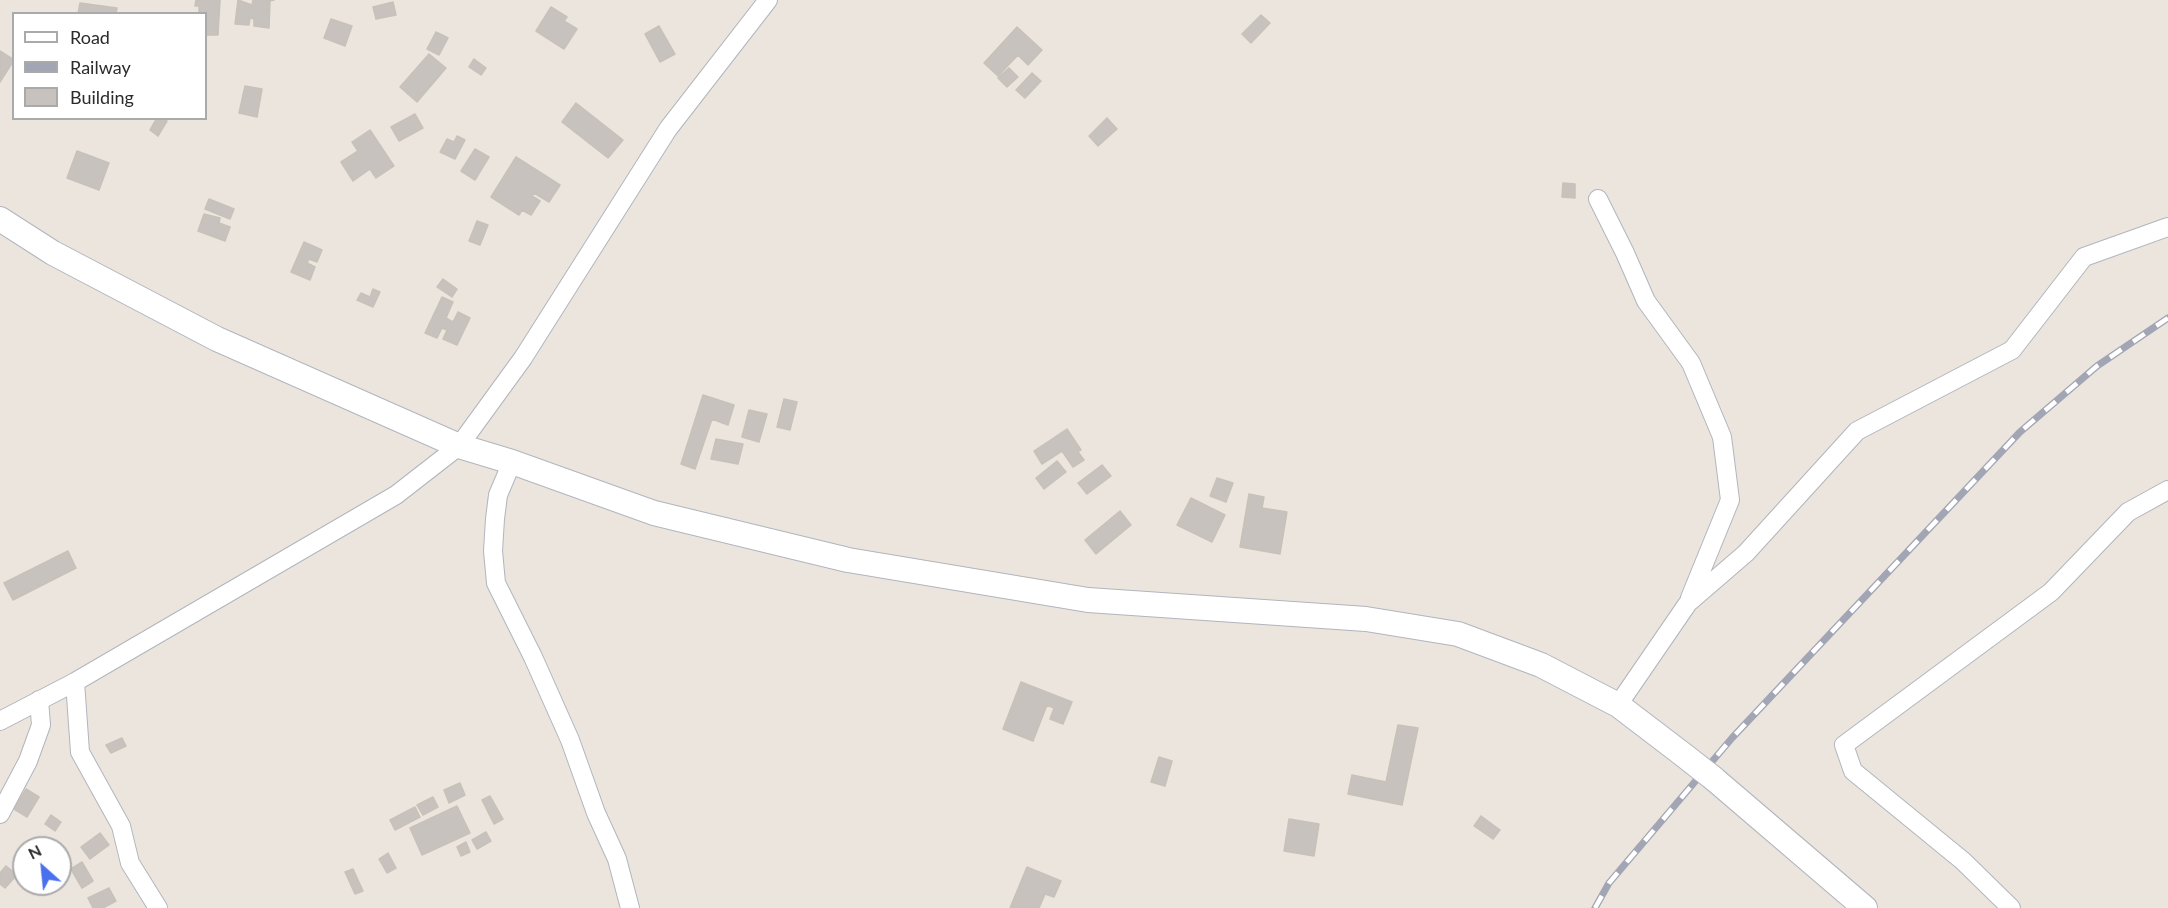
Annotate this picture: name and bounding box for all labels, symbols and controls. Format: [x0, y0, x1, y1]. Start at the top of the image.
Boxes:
legend [12, 12, 207, 120]
text: Road [70, 26, 110, 48]
text: Railway [70, 56, 131, 78]
text: Building [70, 86, 134, 108]
north arrow [12, 836, 72, 896]
text: N [25, 840, 44, 863]

